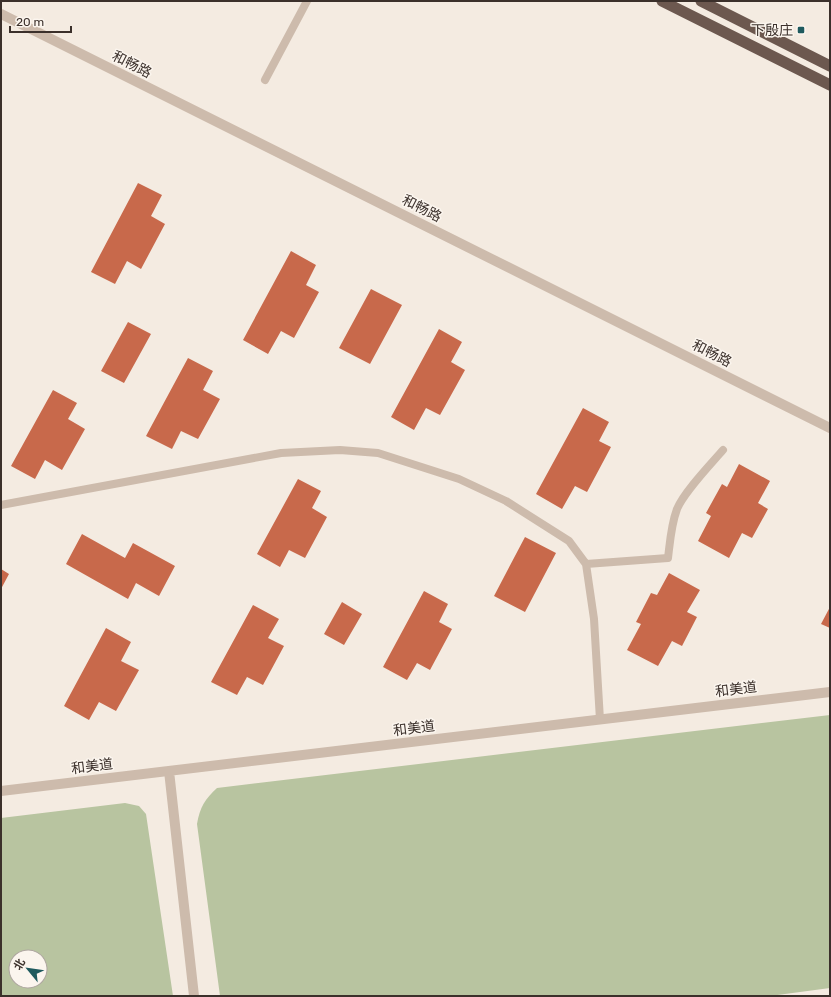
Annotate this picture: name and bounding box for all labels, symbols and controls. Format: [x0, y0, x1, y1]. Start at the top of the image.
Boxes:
scale bar [10, 8, 71, 34]
text: 20 m [16, 15, 44, 29]
place label: 下殷庄 [751, 22, 793, 39]
marker: 下殷庄 [796, 25, 806, 35]
street label: 和畅路 [109, 47, 154, 82]
street label: 和畅路 [399, 191, 444, 226]
street label: 和畅路 [689, 336, 734, 371]
street label: 和美道 [714, 679, 758, 700]
street label: 和美道 [392, 718, 436, 739]
street label: 和美道 [70, 756, 114, 777]
north arrow [8, 949, 48, 989]
text: 北 [11, 956, 28, 972]

